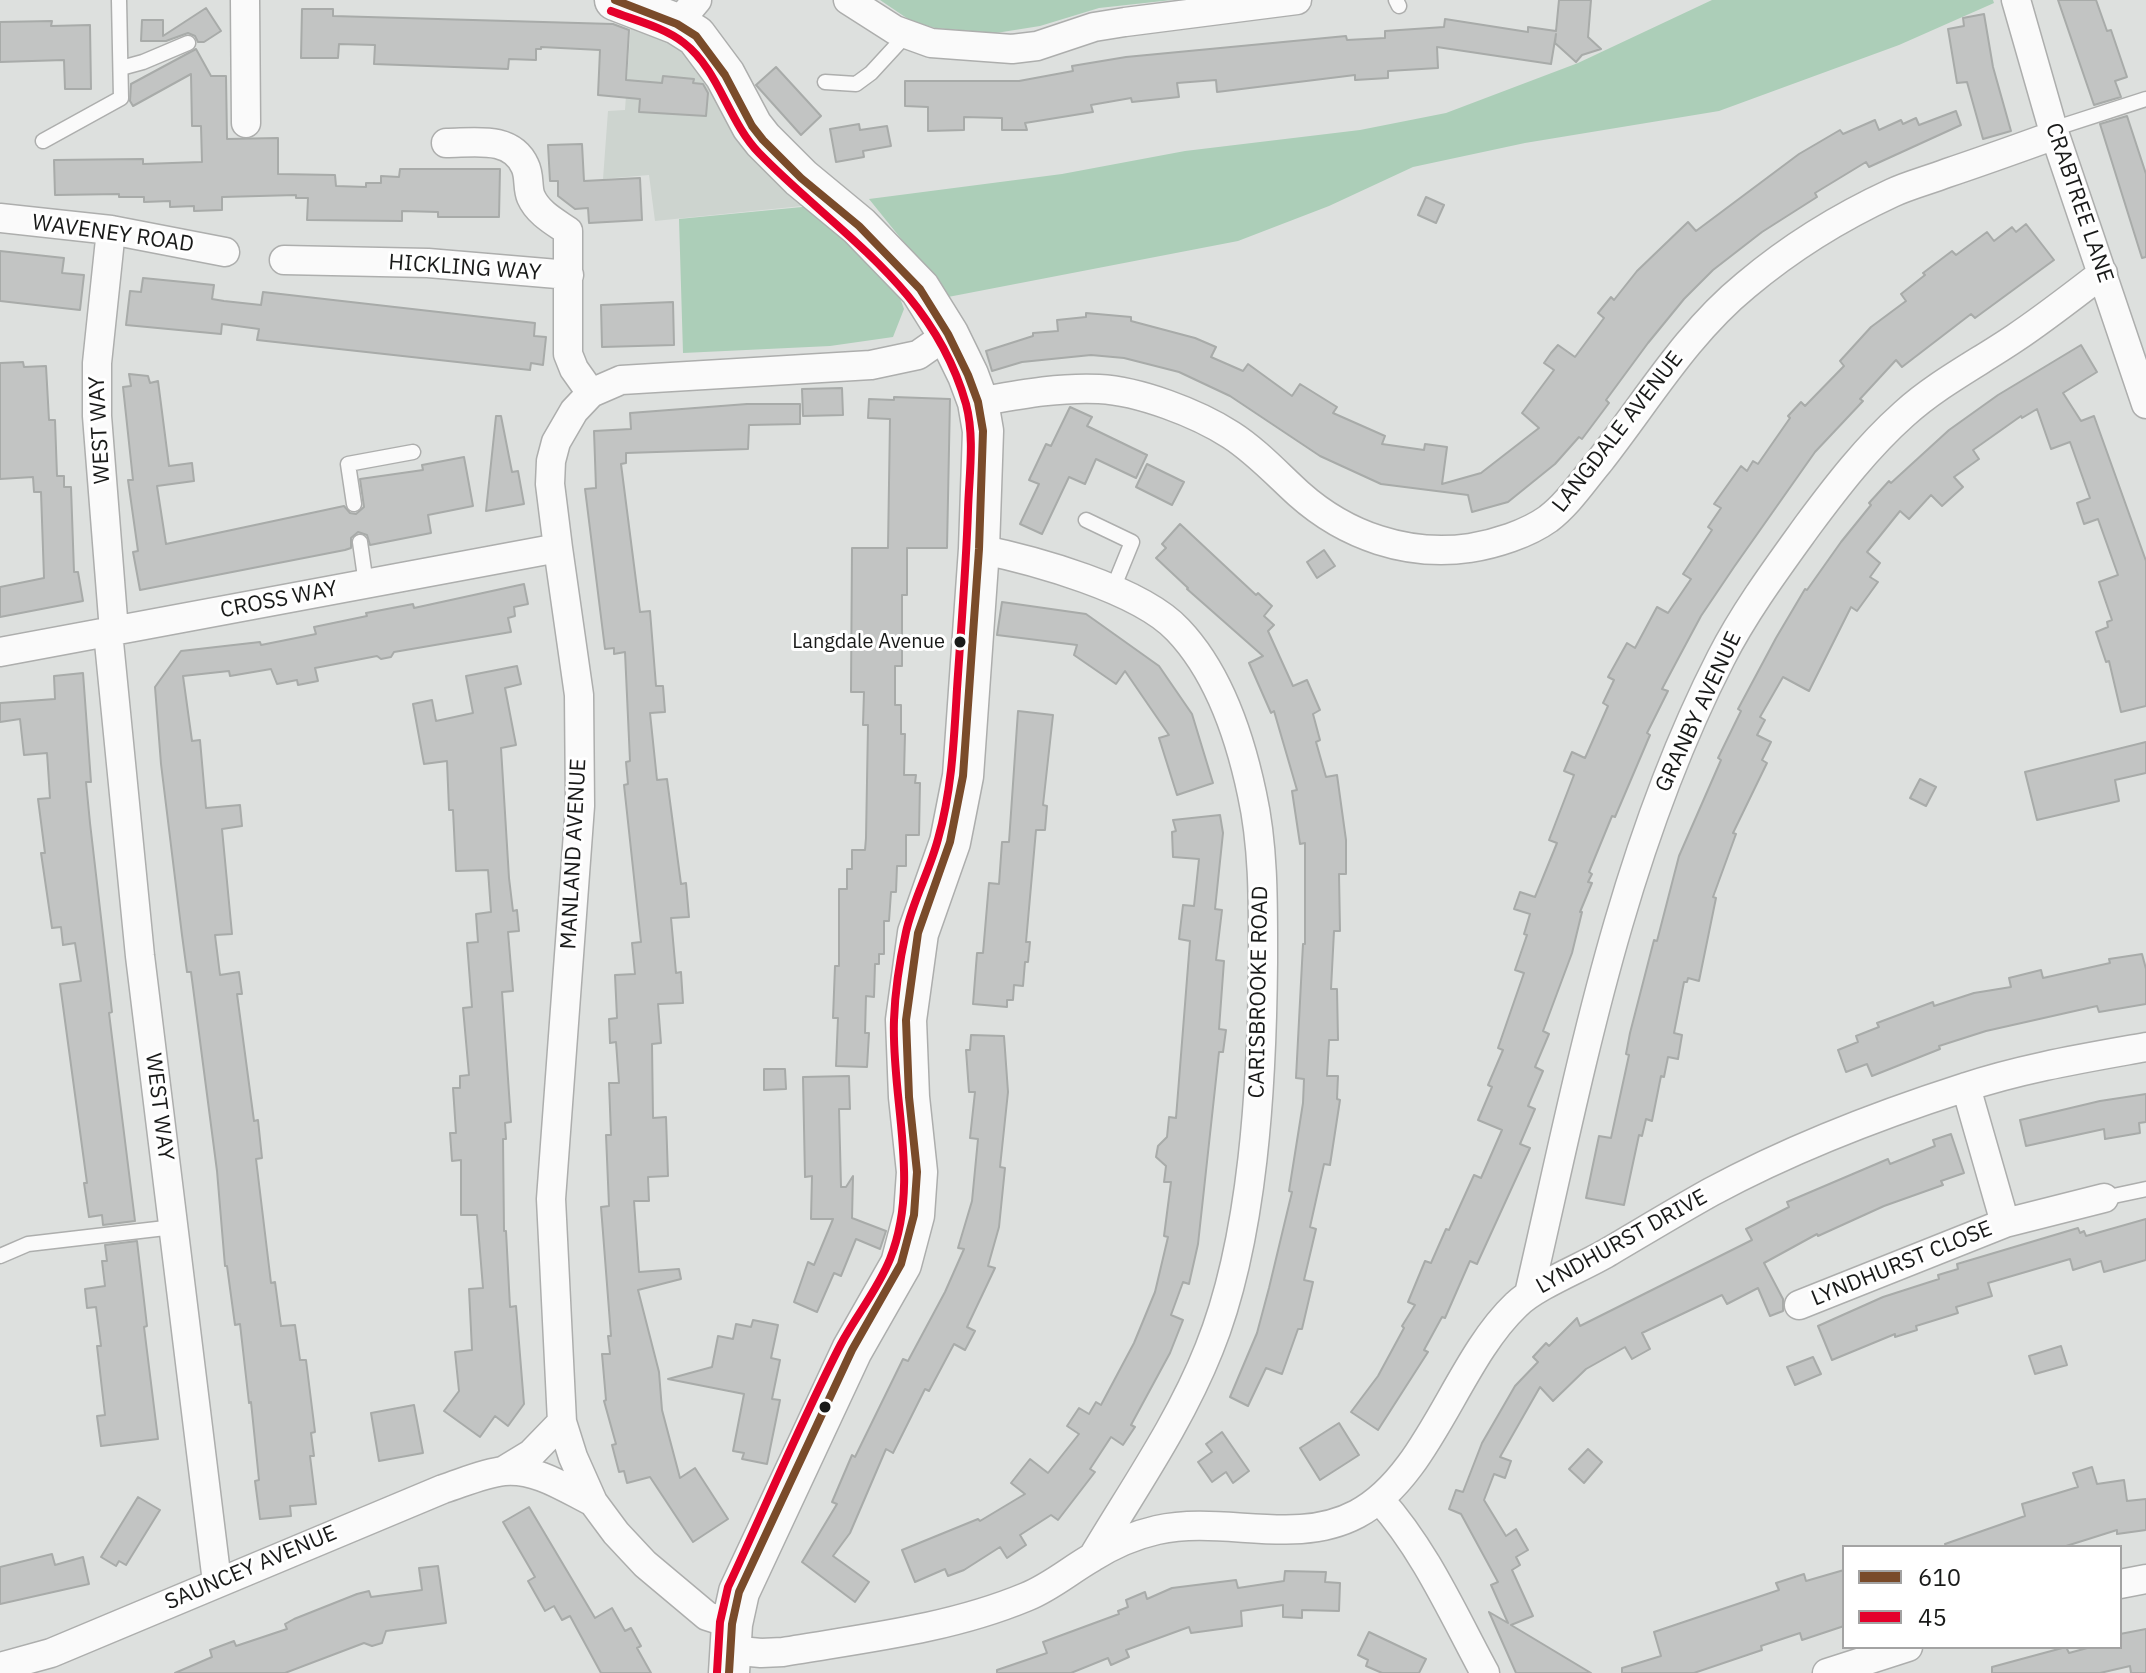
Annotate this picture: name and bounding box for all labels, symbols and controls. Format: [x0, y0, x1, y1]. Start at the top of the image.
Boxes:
street label: CRABTREE LANE [2039, 120, 2119, 286]
street label: WAVENEY ROAD [30, 210, 196, 258]
street label: HICKLING WAY [388, 249, 542, 287]
street label: LANGDALE AVENUE [1547, 346, 1689, 518]
street label: WEST WAY [84, 375, 116, 485]
street label: CROSS WAY [218, 576, 340, 624]
street label: GRANBY AVENUE [1650, 628, 1748, 796]
place label: Langdale Avenue [792, 630, 945, 654]
marker: Langdale Avenue [952, 634, 968, 650]
street label: MANLAND AVENUE [556, 758, 592, 950]
street label: CARISBROOKE ROAD [1244, 885, 1274, 1099]
street label: WEST WAY [139, 1052, 179, 1162]
street label: LYNDHURST DRIVE [1532, 1184, 1712, 1300]
street label: LYNDHURST CLOSE [1808, 1216, 1996, 1312]
unlabelled marker [817, 1399, 833, 1415]
street label: SAUNCEY AVENUE [161, 1520, 341, 1616]
legend [1842, 1545, 2122, 1649]
text: 610 [1918, 1561, 1961, 1593]
text: 45 [1918, 1601, 1947, 1633]

